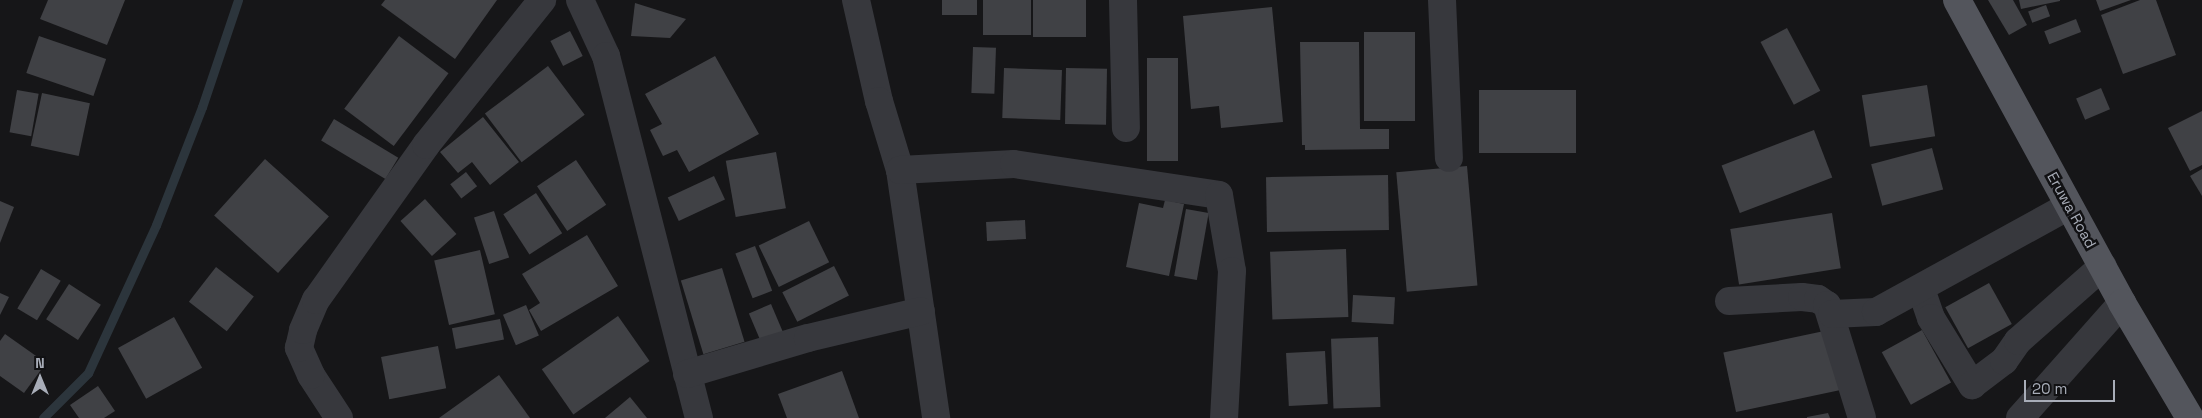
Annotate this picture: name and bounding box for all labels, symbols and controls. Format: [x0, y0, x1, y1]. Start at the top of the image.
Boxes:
street label: Eruwa Road [2044, 169, 2100, 251]
north arrow [15, 353, 65, 403]
text: N [35, 354, 45, 372]
scale bar [2027, 370, 2118, 402]
text: 20 m [2032, 379, 2067, 398]

